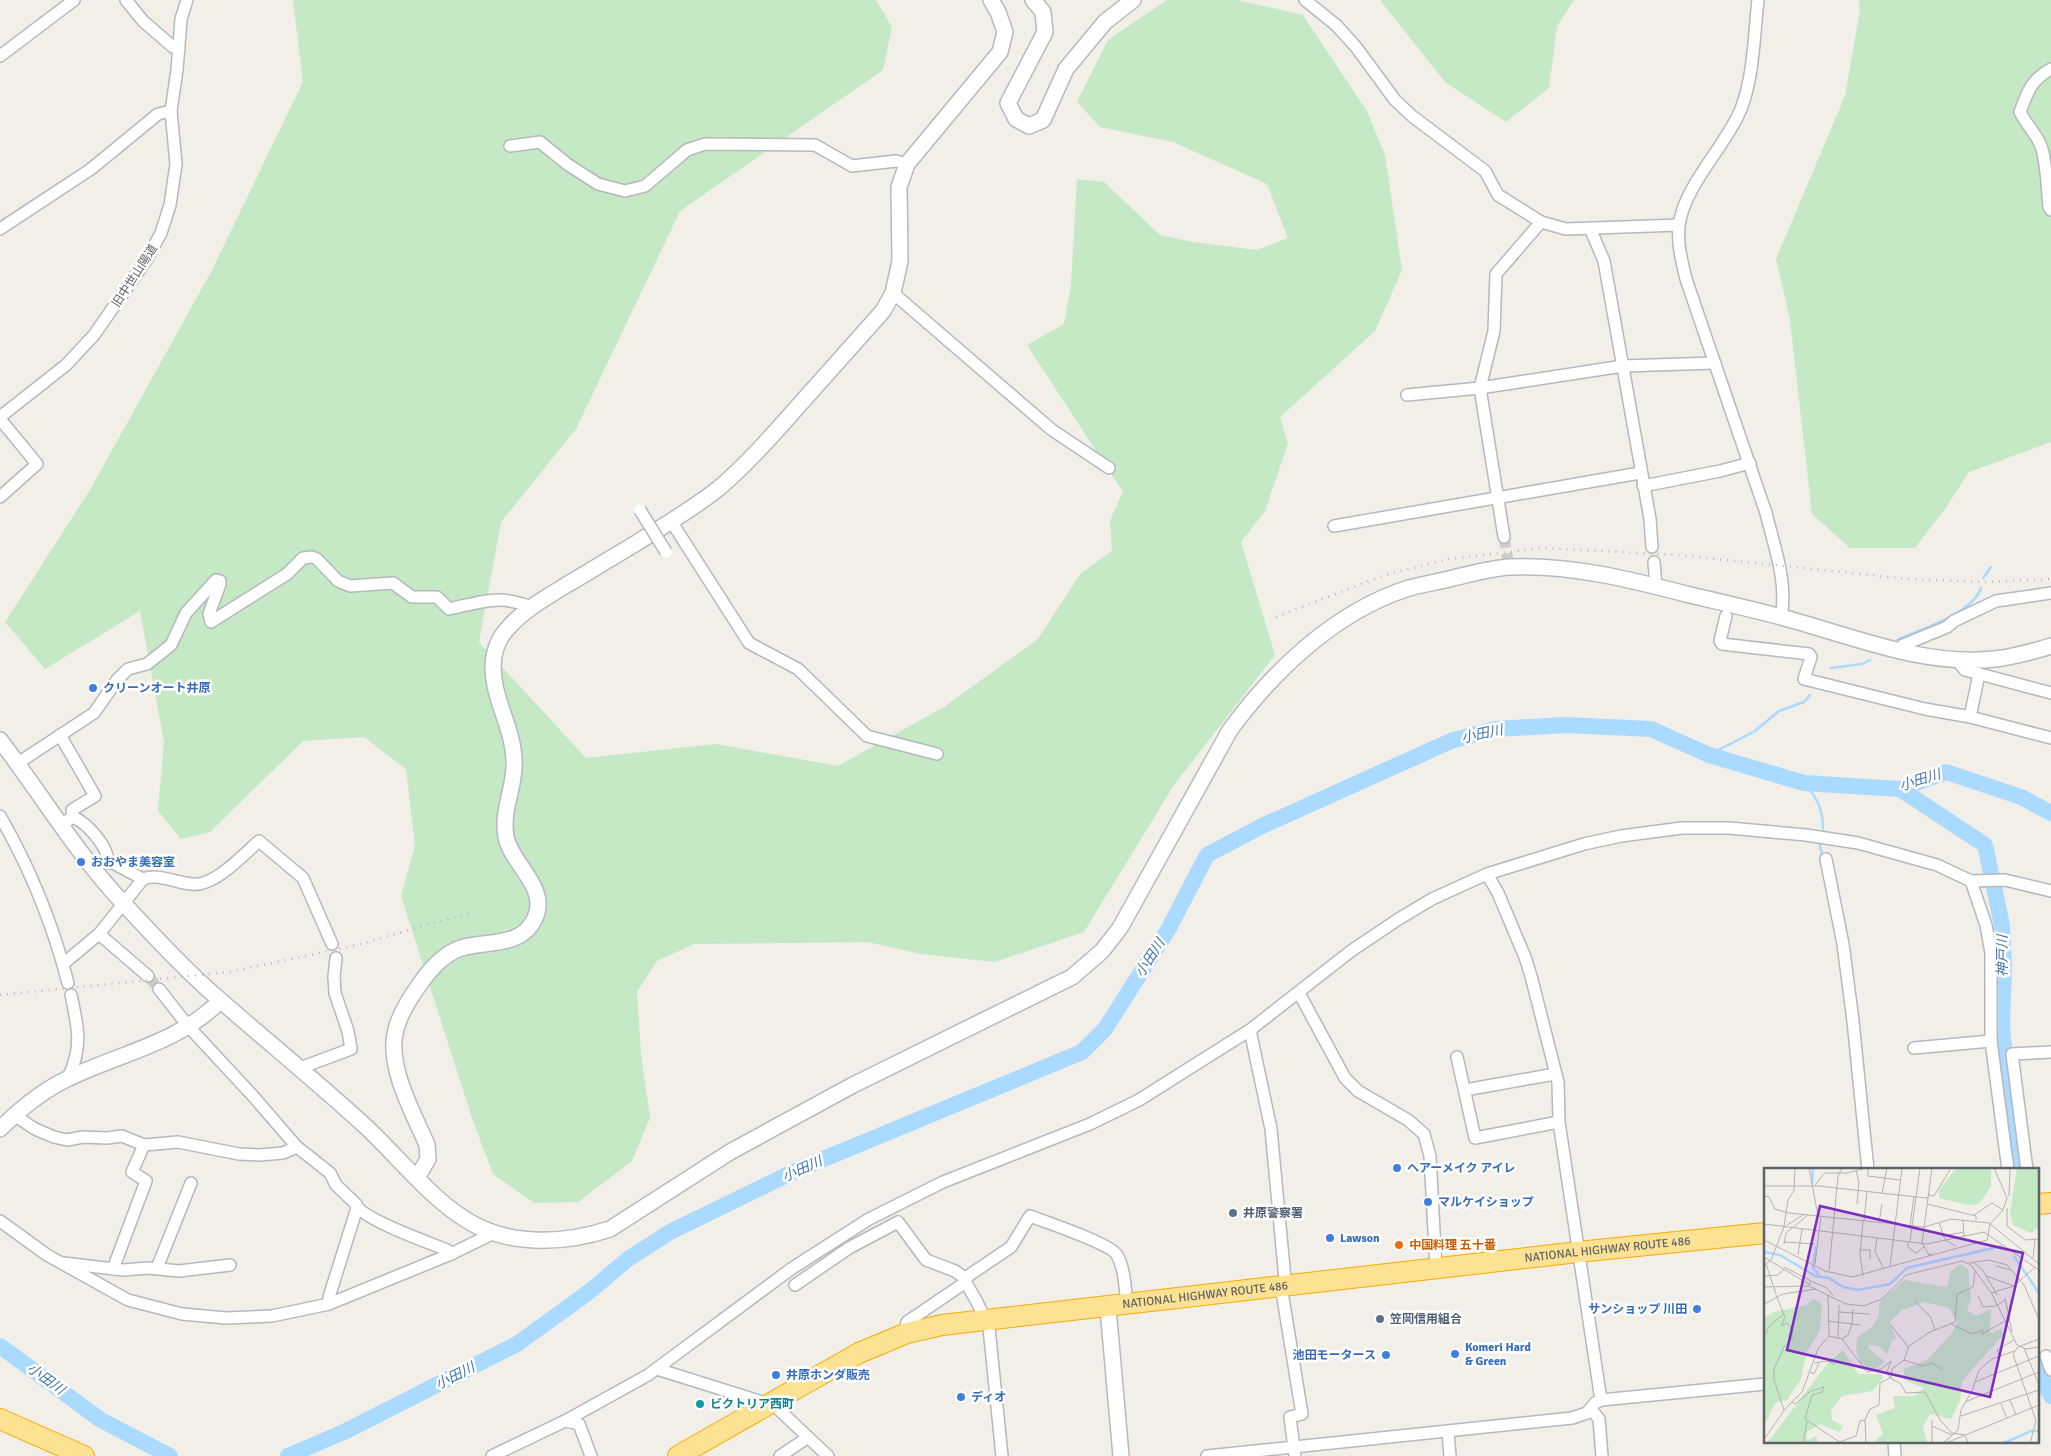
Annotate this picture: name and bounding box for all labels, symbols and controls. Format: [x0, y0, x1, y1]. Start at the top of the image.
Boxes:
street label: 旧中世山陽道 [109, 242, 161, 310]
place label: クリーンオート井原 [103, 681, 210, 696]
marker: クリーンオート井原 [87, 682, 99, 694]
water label: 小田川 [1460, 721, 1506, 747]
water label: 小田川 [1897, 765, 1944, 794]
place label: おおやま美容室 [91, 855, 175, 870]
marker: おおやま美容室 [75, 856, 87, 868]
water label: 神戸川 [1994, 933, 2011, 977]
water label: 小田川 [1131, 934, 1170, 980]
water label: 小田川 [779, 1152, 826, 1185]
place label: ヘアーメイク アイレ [1407, 1161, 1516, 1176]
marker: ヘアーメイク アイレ [1391, 1162, 1403, 1174]
inset map [1764, 1168, 2038, 1444]
place label: マルケイショップ [1438, 1195, 1534, 1210]
marker: マルケイショップ [1422, 1196, 1434, 1208]
place label: 井原警察署 [1243, 1206, 1303, 1221]
marker: 井原警察署 [1227, 1207, 1239, 1219]
place label: Lawson [1340, 1231, 1380, 1246]
marker: Lawson [1324, 1232, 1336, 1244]
street label: NATIONAL HIGHWAY ROUTE 486 [1524, 1233, 1691, 1266]
place label: 中国料理 五十番 [1409, 1238, 1497, 1253]
marker: 中国料理 五十番 [1393, 1239, 1405, 1251]
street label: NATIONAL HIGHWAY ROUTE 486 [1121, 1278, 1289, 1312]
place label: サンショップ 川田 [1588, 1302, 1687, 1317]
marker: サンショップ 川田 [1691, 1303, 1703, 1315]
place label: 笠岡信用組合 [1389, 1312, 1462, 1327]
marker: 笠岡信用組合 [1374, 1313, 1386, 1325]
place label: Komeri Hard & Green [1465, 1340, 1531, 1369]
place label: 池田モータース [1293, 1348, 1376, 1363]
marker: Komeri Hard & Green [1449, 1348, 1461, 1360]
marker: 池田モータース [1380, 1349, 1392, 1361]
water label: 小田川 [432, 1358, 479, 1393]
water label: 小田川 [24, 1360, 70, 1399]
place label: 井原ホンダ販売 [786, 1368, 870, 1383]
marker: 井原ホンダ販売 [770, 1369, 782, 1381]
place label: ディオ [971, 1390, 1006, 1405]
marker: ディオ [955, 1391, 967, 1403]
place label: ビクトリア西町 [710, 1397, 794, 1412]
marker: ビクトリア西町 [694, 1398, 706, 1410]

